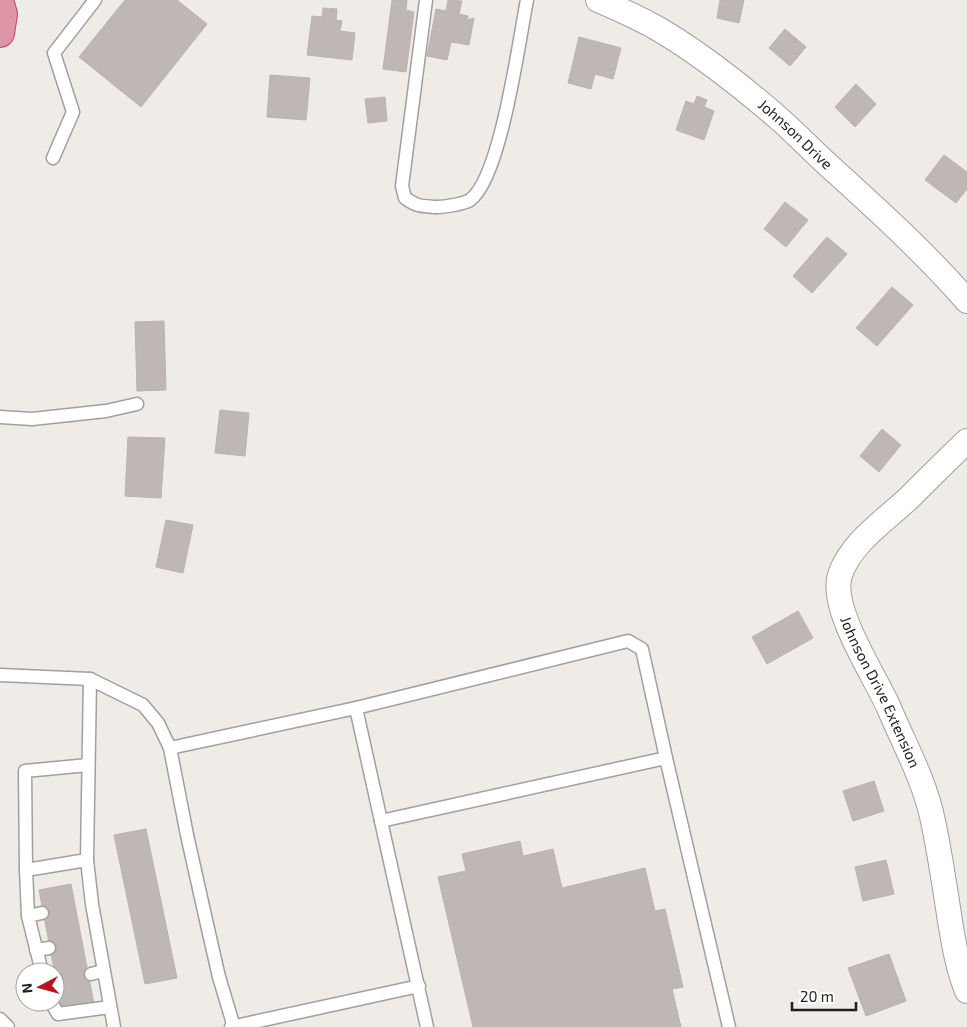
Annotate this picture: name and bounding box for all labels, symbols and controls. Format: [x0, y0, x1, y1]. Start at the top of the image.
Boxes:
street label: Johnson Drive [755, 95, 837, 173]
street label: Johnson Drive Extension [837, 614, 925, 770]
north arrow [15, 962, 65, 1012]
scale bar [792, 980, 856, 1012]
text: N [18, 982, 36, 994]
text: 20 m [800, 987, 834, 1005]

